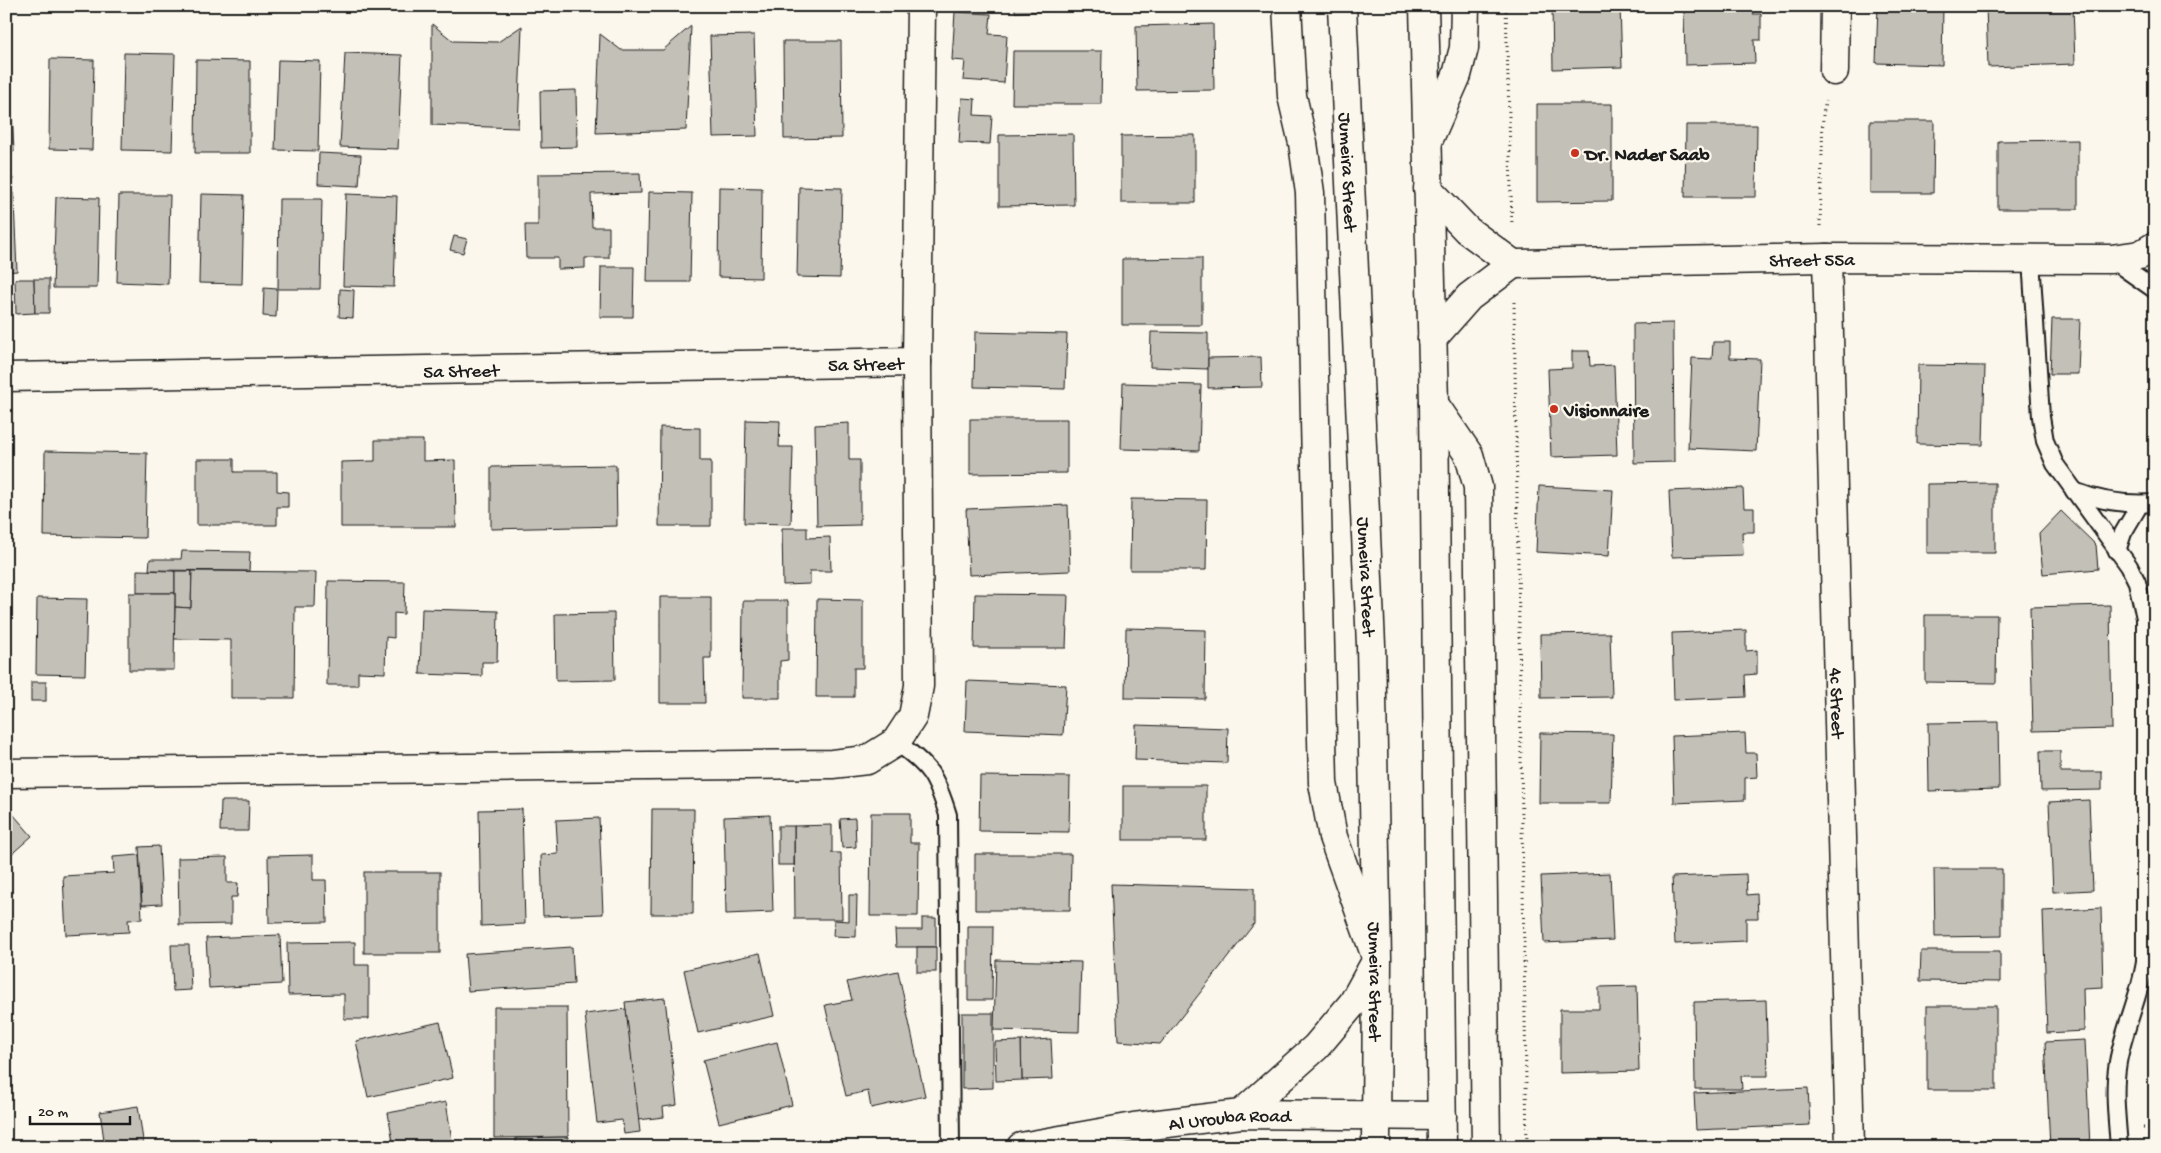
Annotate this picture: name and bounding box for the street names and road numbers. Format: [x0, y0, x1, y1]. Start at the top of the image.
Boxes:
street label: Jumeira Street [1332, 112, 1360, 234]
street label: Street 55a [1769, 250, 1856, 274]
street label: 5a Street [828, 354, 906, 378]
street label: 5a Street [423, 361, 501, 385]
street label: Jumeira Street [1350, 517, 1379, 639]
street label: 4c Street [1823, 667, 1847, 741]
street label: Jumeira Street [1361, 922, 1385, 1043]
street label: Al Urouba Road [1168, 1105, 1293, 1138]

